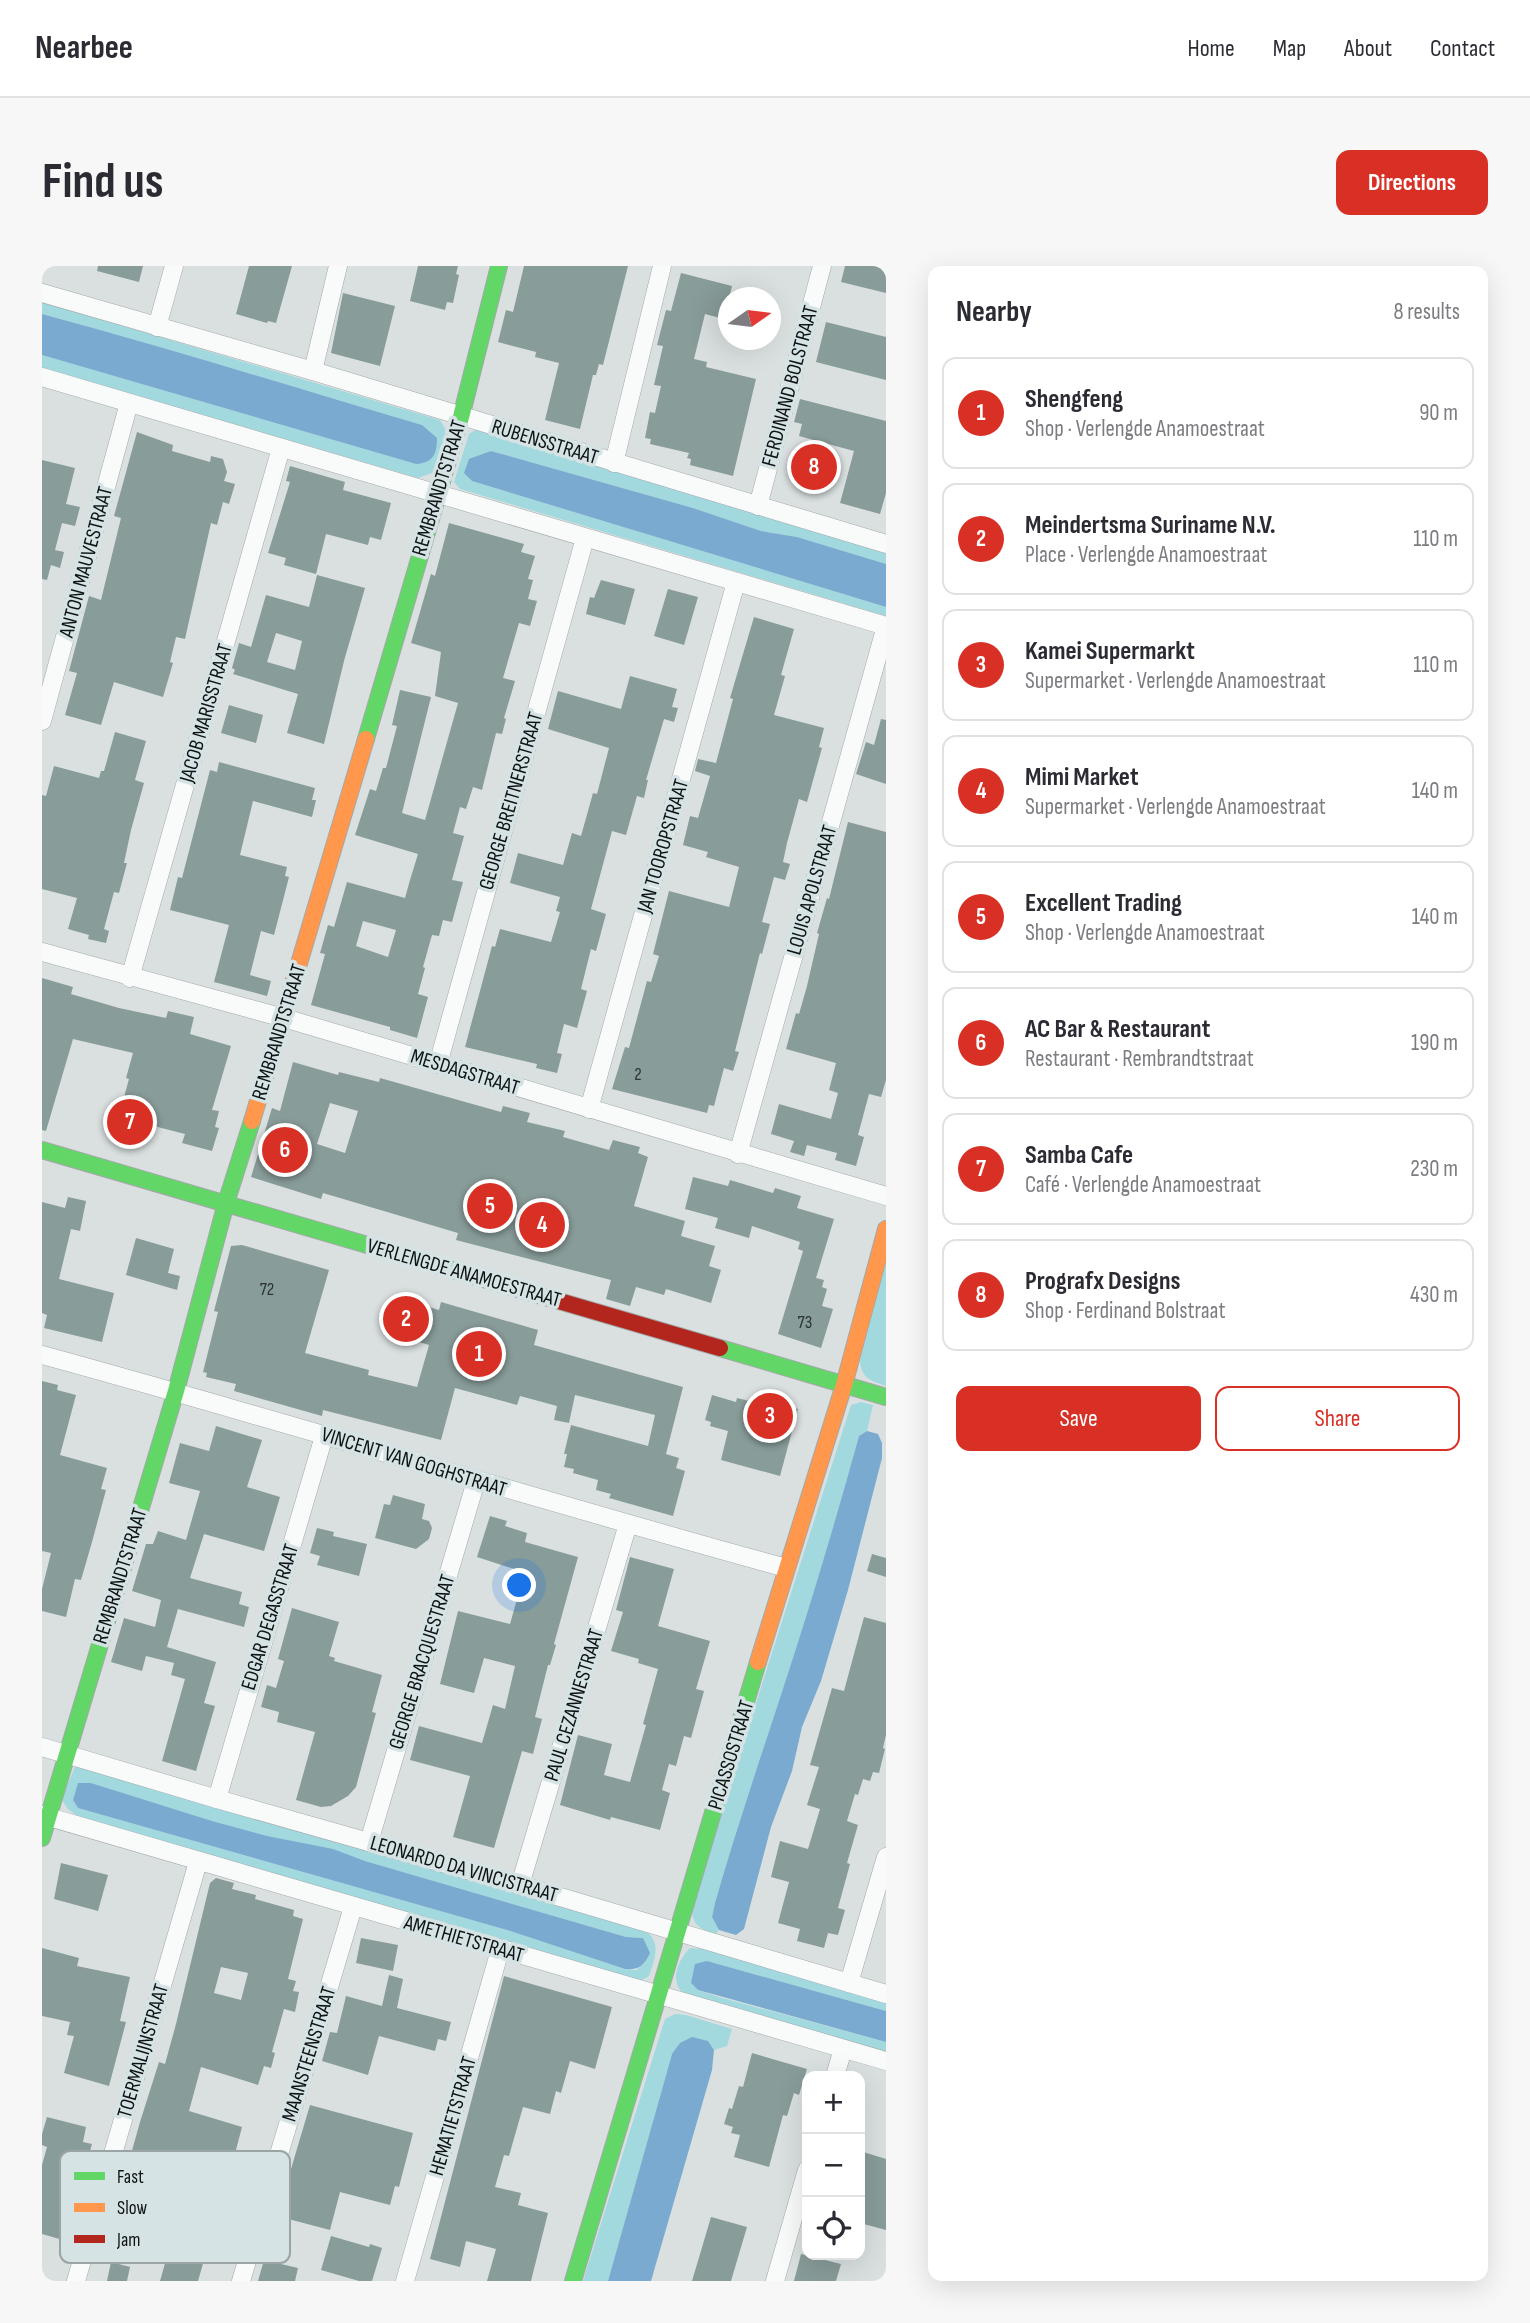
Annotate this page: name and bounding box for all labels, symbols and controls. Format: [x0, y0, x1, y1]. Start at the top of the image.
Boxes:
text: Nearbee [35, 28, 133, 68]
text: Home [1187, 34, 1235, 63]
text: Map [1273, 34, 1306, 63]
text: About [1344, 34, 1392, 63]
text: Contact [1430, 34, 1495, 63]
button: Directions [1336, 150, 1488, 215]
text: Find us [42, 153, 164, 212]
north arrow [718, 287, 781, 350]
text: Nearby [956, 294, 1032, 330]
text: 8 results [1394, 298, 1460, 326]
street label: FERDINAND BOLSTRAAT [756, 302, 824, 469]
text: Shengfeng [1025, 384, 1123, 415]
text: 1 [976, 399, 986, 427]
text: 90 m [1419, 399, 1458, 427]
street label: RUBENSSTRAAT [489, 414, 602, 470]
text: Shop · Verlengde Anamoestraat [1025, 415, 1265, 443]
street label: REMBRANDTSTRAAT [406, 417, 472, 559]
pin: 8 [791, 441, 837, 493]
street label: ANTON MAUVESTRAAT [54, 483, 118, 641]
text: Meindertsma Suriname N.V. [1025, 510, 1276, 541]
text: 2 [976, 525, 986, 553]
text: 110 m [1413, 525, 1458, 553]
text: Place · Verlengde Anamoestraat [1025, 541, 1267, 569]
text: Kamei Supermarkt [1025, 636, 1195, 667]
street label: JACOB MARISSTRAAT [174, 640, 238, 786]
text: 3 [976, 651, 986, 679]
text: 110 m [1413, 651, 1458, 679]
text: Supermarket · Verlengde Anamoestraat [1025, 667, 1326, 695]
street label: GEORGE BREITNERSTRAAT [474, 709, 548, 893]
text: Mimi Market [1025, 762, 1139, 793]
street label: JAN TOOROPSTRAAT [632, 776, 694, 917]
text: 4 [976, 777, 986, 805]
text: 140 m [1412, 777, 1458, 805]
text: Supermarket · Verlengde Anamoestraat [1025, 793, 1326, 821]
street label: LOUIS APOLSTRAAT [782, 822, 843, 958]
text: Excellent Trading [1025, 888, 1182, 919]
text: 5 [976, 903, 986, 931]
text: 140 m [1412, 903, 1458, 931]
text: Shop · Verlengde Anamoestraat [1025, 919, 1265, 947]
street label: REMBRANDTSTRAAT [246, 961, 312, 1103]
text: AC Bar & Restaurant [1025, 1014, 1210, 1045]
text: 6 [976, 1029, 986, 1057]
text: 190 m [1411, 1029, 1458, 1057]
street label: MESDAGSTRAAT [408, 1044, 523, 1101]
text: Restaurant · Rembrandtstraat [1025, 1045, 1254, 1073]
house number: 2 [634, 1064, 642, 1085]
pin: 7 [107, 1096, 153, 1148]
pin: 6 [262, 1124, 308, 1176]
text: Samba Cafe [1025, 1140, 1133, 1171]
text: 7 [976, 1155, 986, 1183]
text: 230 m [1410, 1155, 1458, 1183]
text: Café · Verlengde Anamoestraat [1025, 1171, 1261, 1199]
pin: 5 [467, 1180, 513, 1232]
pin: 4 [519, 1199, 565, 1251]
street label: VERLENGDE ANAMOESTRAAT [364, 1233, 564, 1313]
text: Prografx Designs [1025, 1266, 1180, 1297]
house number: 72 [260, 1279, 274, 1300]
text: 8 [976, 1281, 986, 1309]
text: 430 m [1410, 1281, 1458, 1309]
pin: 2 [383, 1293, 429, 1345]
text: Shop · Ferdinand Bolstraat [1025, 1297, 1225, 1325]
house number: 73 [798, 1312, 812, 1333]
pin: 1 [456, 1328, 502, 1380]
button: Save [956, 1386, 1201, 1451]
button: Share [1215, 1386, 1460, 1451]
pin: 3 [747, 1390, 793, 1442]
street label: VINCENT VAN GOGHSTRAAT [318, 1422, 510, 1502]
street label: REMBRANDTSTRAAT [87, 1505, 153, 1647]
street label: EDGAR DEGASSTRAAT [236, 1541, 304, 1693]
your location [502, 1568, 536, 1602]
street label: GEORGE BRACQUESTRAAT [384, 1571, 461, 1752]
street label: PAUL CEZANNESTRAAT [539, 1625, 609, 1784]
street label: PICASSOSTRAAT [703, 1697, 760, 1813]
street label: LEONARDO DA VINCISTRAAT [367, 1830, 561, 1908]
street label: AMETHIETSTRAAT [400, 1910, 527, 1968]
street label: TOERMALIJNSTRAAT [112, 1981, 174, 2121]
street label: MAANSTEENSTRAAT [277, 1983, 342, 2124]
street label: HEMATIETSTRAAT [424, 2053, 482, 2178]
map controls [802, 2071, 865, 2260]
button: + [802, 2071, 865, 2134]
button: − [802, 2134, 865, 2197]
legend [60, 2151, 290, 2263]
text: Fast [117, 2166, 144, 2189]
text: Slow [117, 2197, 147, 2220]
button: locate [802, 2197, 865, 2260]
text: Jam [116, 2229, 140, 2252]

